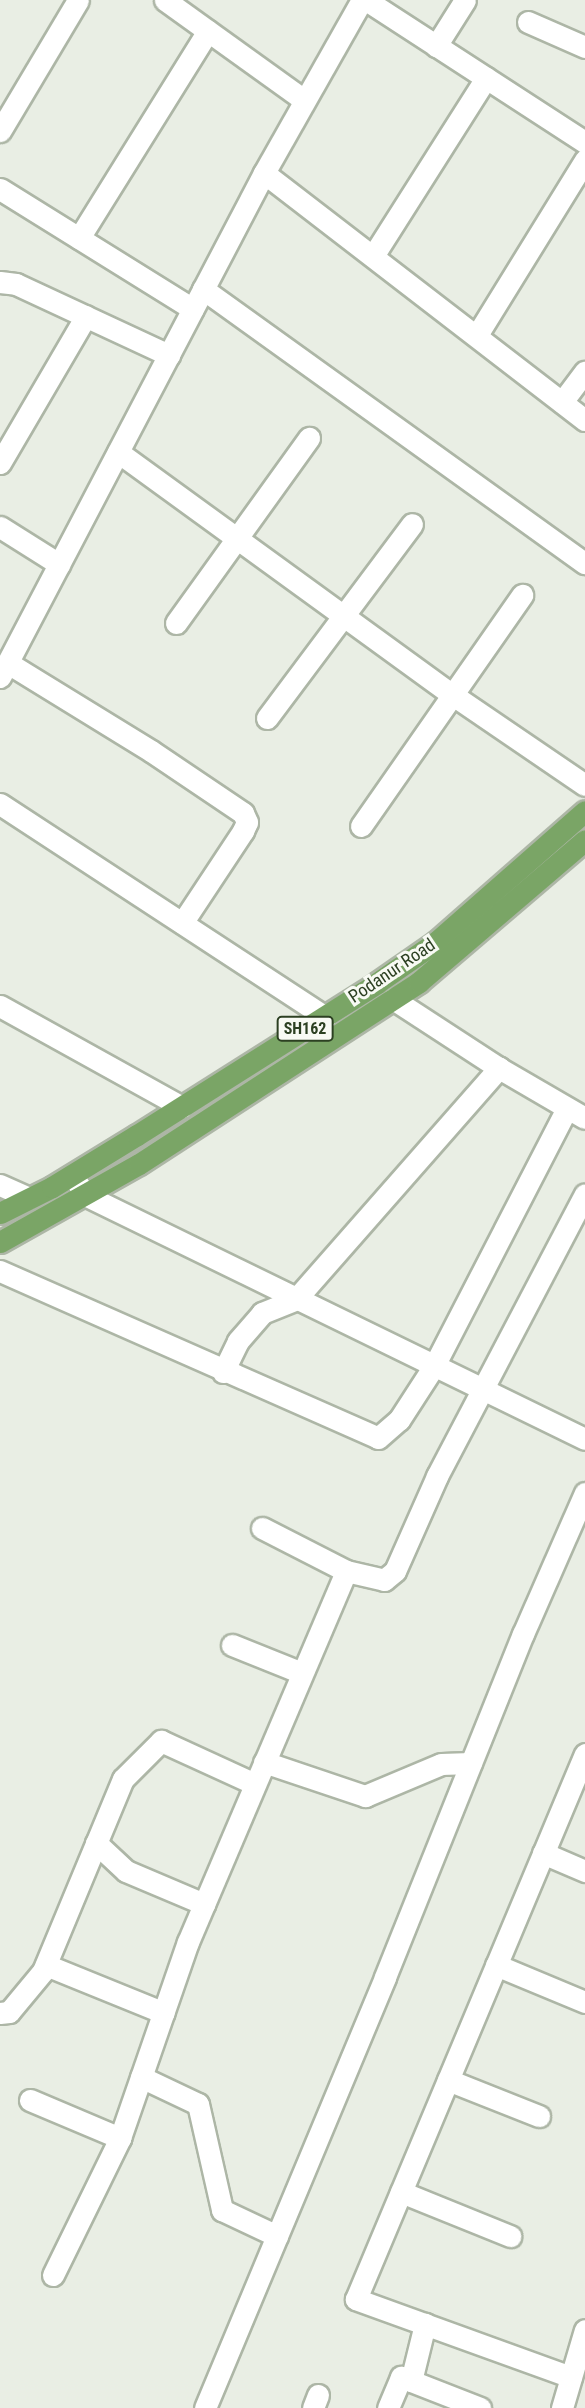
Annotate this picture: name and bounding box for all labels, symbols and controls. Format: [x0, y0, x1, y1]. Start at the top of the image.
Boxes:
street label: Podanur Road [345, 934, 439, 1008]
road number: SH162 [275, 1016, 335, 1042]

